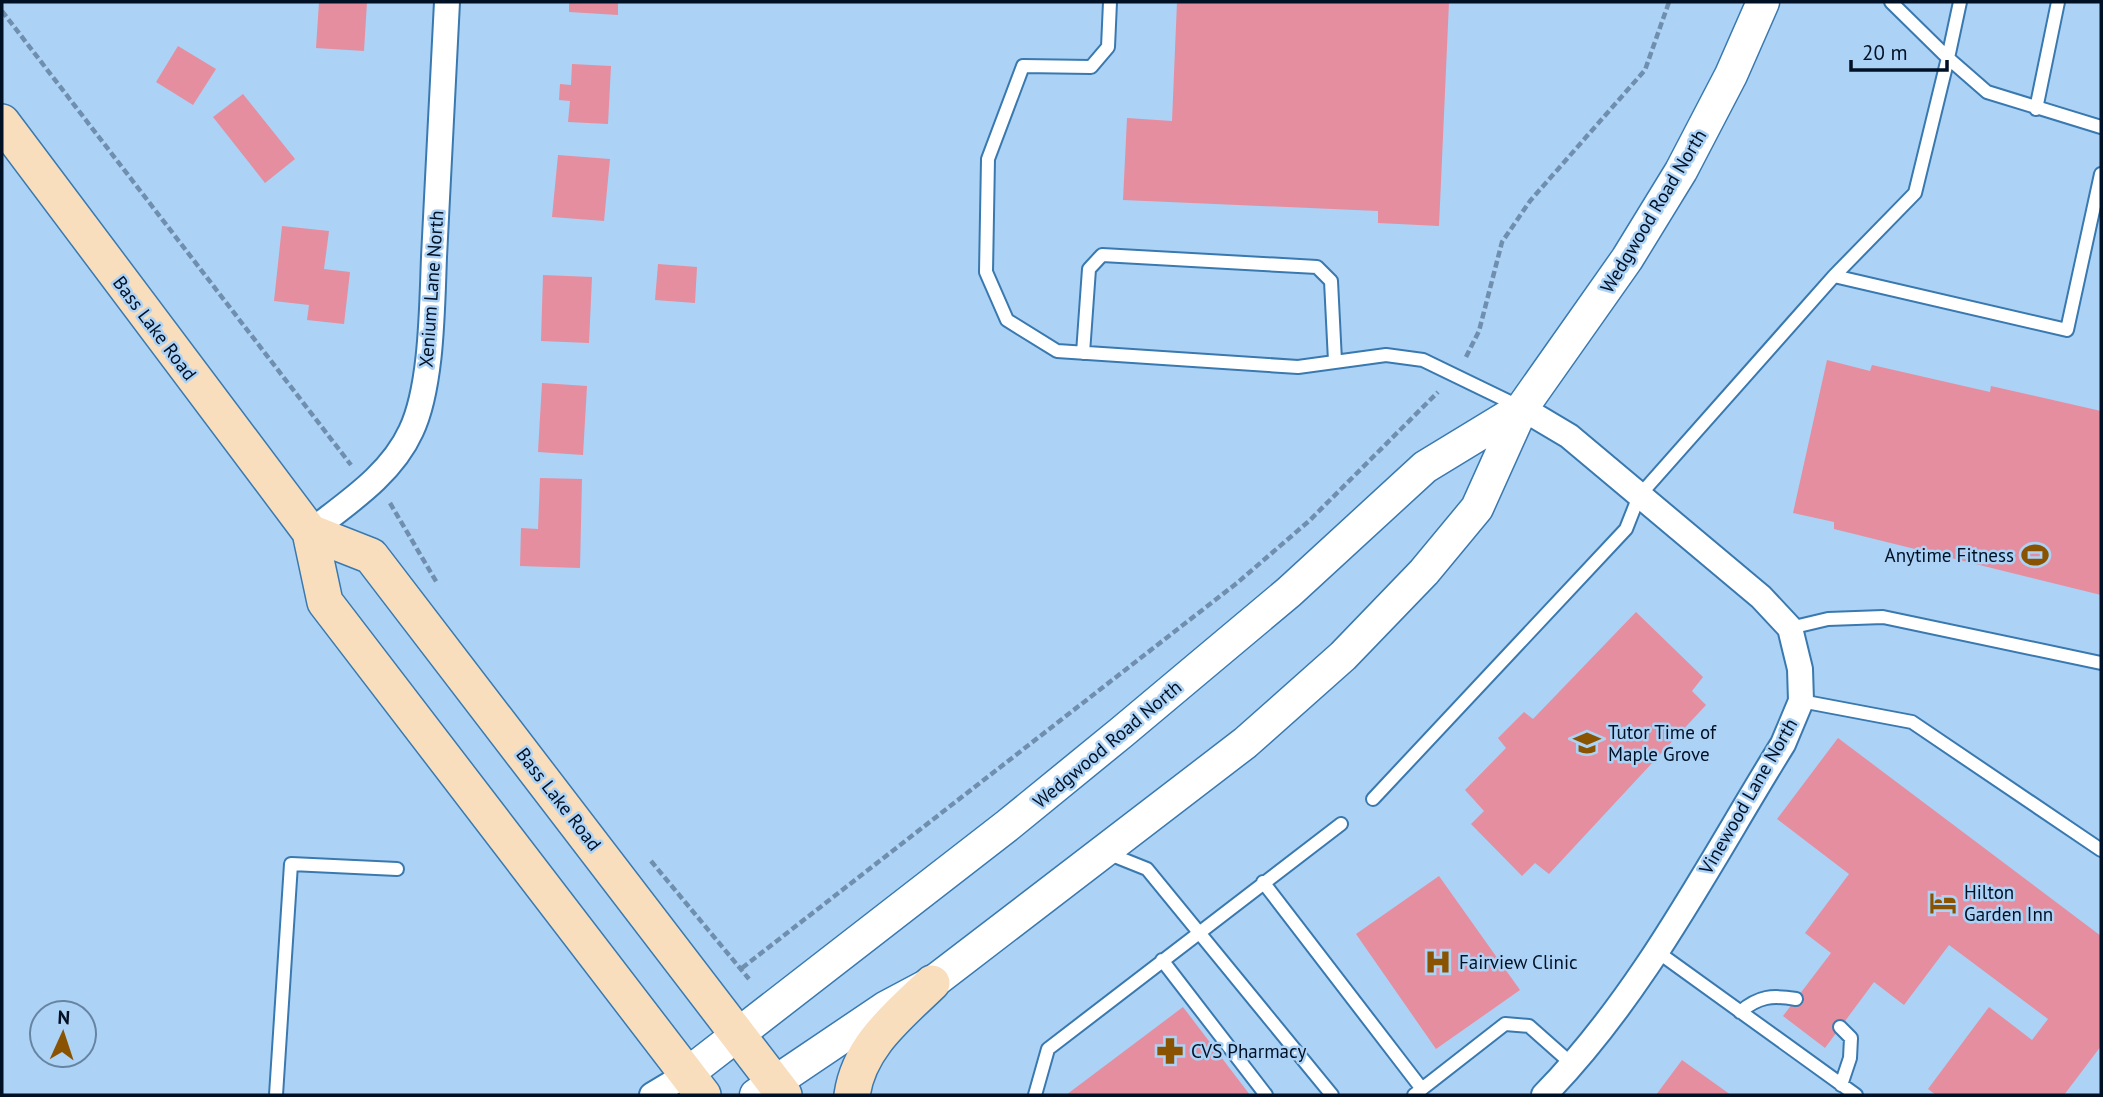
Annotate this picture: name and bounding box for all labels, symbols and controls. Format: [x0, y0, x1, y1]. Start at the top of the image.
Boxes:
scale bar [1851, 28, 1947, 72]
text: 20 m [1862, 39, 1908, 66]
street label: Wedgwood Road North [1595, 125, 1711, 297]
street label: Xenium Lane North [414, 210, 448, 368]
street label: Bass Lake Road [108, 271, 202, 385]
sports icon: Anytime Fitness [2020, 540, 2050, 570]
place label: Anytime Fitness [1885, 543, 2014, 567]
street label: Wedgwood Road North [1028, 675, 1186, 813]
street label: Vinewood Lane North [1693, 714, 1802, 879]
place label: Tutor Time of Maple Grove [1608, 720, 1717, 766]
school or university icon: Tutor Time of Maple Grove [1572, 728, 1602, 758]
street label: Bass Lake Road [511, 743, 607, 855]
place label: Hilton Garden Inn [1964, 880, 2053, 926]
hotel icon: Hilton Garden Inn [1928, 888, 1958, 918]
hospital icon: Fairview Clinic [1423, 947, 1453, 977]
place label: Fairview Clinic [1459, 950, 1578, 974]
north arrow [28, 999, 98, 1069]
text: N [57, 1005, 71, 1029]
pharmacy icon: CVS Pharmacy [1155, 1036, 1185, 1066]
place label: CVS Pharmacy [1191, 1039, 1306, 1063]

